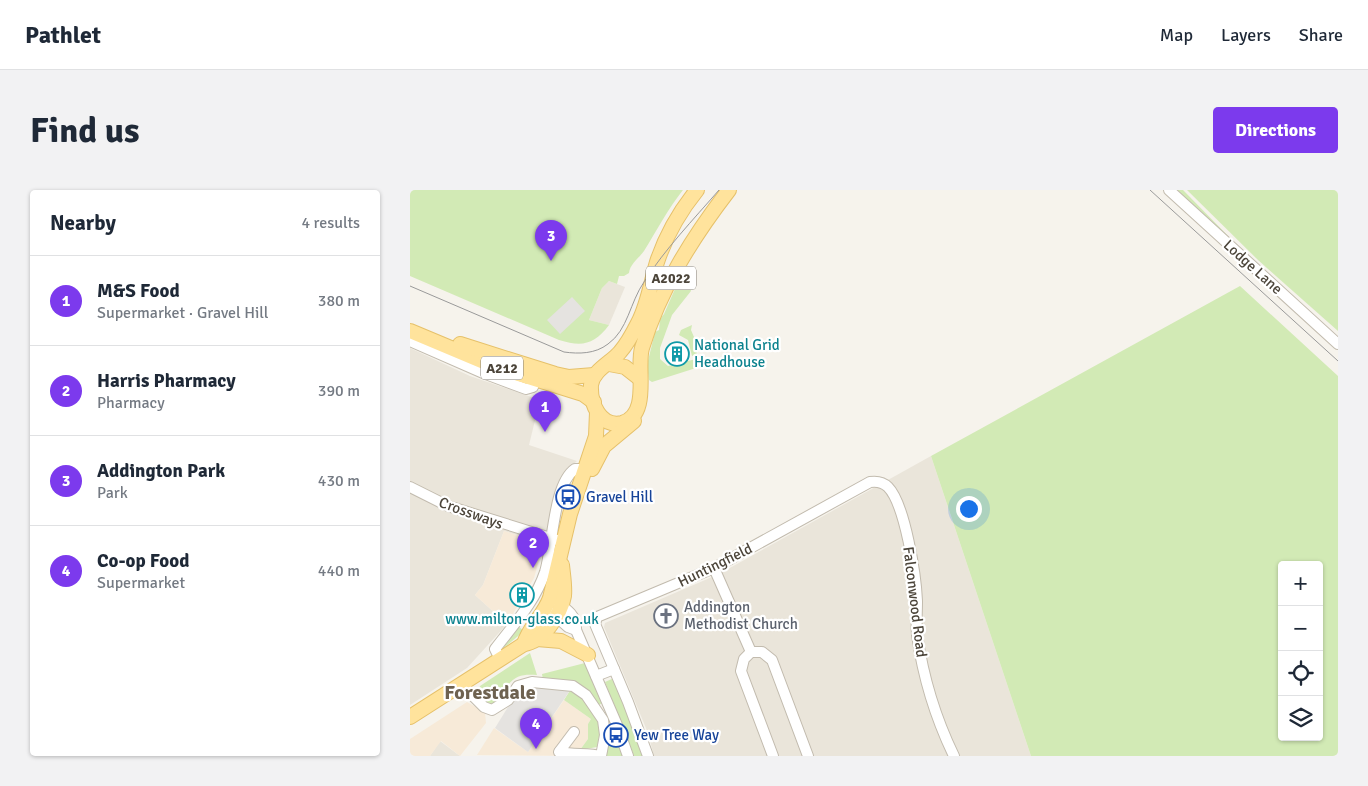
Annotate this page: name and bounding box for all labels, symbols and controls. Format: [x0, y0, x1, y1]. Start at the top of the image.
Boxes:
text: Pathlet [25, 20, 101, 50]
text: Map [1160, 24, 1193, 46]
text: Layers [1221, 24, 1271, 46]
text: Share [1299, 24, 1343, 46]
button: Directions [1213, 107, 1338, 153]
text: Find us [30, 109, 140, 152]
text: Nearby [50, 210, 116, 236]
text: 4 results [301, 213, 360, 233]
pin: 3 [535, 220, 567, 261]
street label: Lodge Lane [1220, 236, 1286, 298]
road number: A2022 [646, 266, 696, 290]
text: M&S Food [97, 279, 180, 303]
text: 1 [62, 291, 70, 311]
text: 380 m [318, 291, 360, 311]
text: Supermarket · Gravel Hill [97, 303, 269, 323]
place label: National Grid Headhouse [694, 336, 780, 371]
building icon: National Grid Headhouse [664, 341, 690, 367]
road number: A212 [481, 357, 523, 380]
text: Harris Pharmacy [97, 369, 236, 393]
text: 2 [62, 381, 70, 401]
text: 390 m [318, 381, 360, 401]
pin: 1 [529, 391, 561, 432]
text: Pharmacy [97, 393, 165, 413]
text: Addington Park [97, 459, 225, 483]
text: 3 [62, 471, 70, 491]
text: 430 m [318, 471, 360, 491]
text: Park [97, 483, 128, 503]
bus stop icon: Gravel Hill [555, 484, 581, 510]
place label: Gravel Hill [586, 488, 653, 506]
street label: Crossways [436, 493, 506, 533]
your location [956, 496, 982, 522]
pin: 2 [517, 527, 549, 568]
street label: Huntingfield [675, 539, 755, 591]
street label: Falconwood Road [899, 546, 931, 658]
text: Co-op Food [97, 549, 189, 573]
text: 4 [62, 561, 70, 581]
text: 440 m [318, 561, 360, 581]
map controls [1278, 561, 1323, 741]
button: + [1278, 561, 1323, 606]
text: Supermarket [97, 573, 185, 593]
building icon: www.milton-glass.co.uk [509, 582, 535, 608]
place label: Addington Methodist Church [684, 598, 798, 633]
church icon: Addington Methodist Church [653, 603, 679, 629]
button: − [1278, 606, 1323, 651]
place label: www.milton-glass.co.uk [445, 610, 599, 628]
button: locate [1278, 651, 1323, 696]
district label: Forestdale [444, 680, 536, 705]
button: layers [1278, 696, 1323, 741]
pin: 4 [520, 708, 552, 749]
bus stop icon: Yew Tree Way [603, 722, 629, 748]
place label: Yew Tree Way [634, 726, 719, 744]

